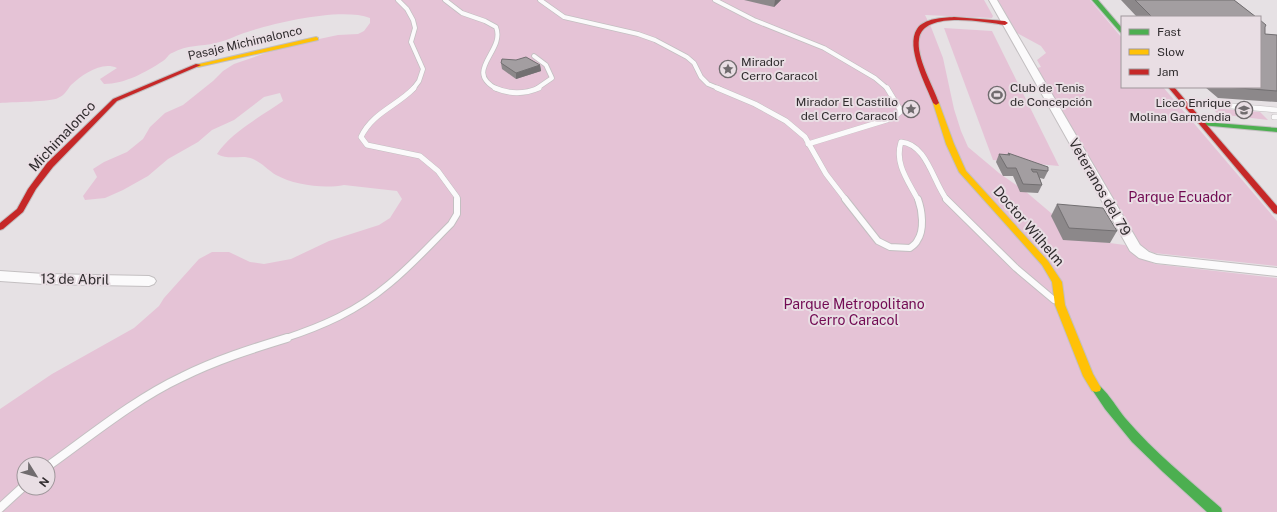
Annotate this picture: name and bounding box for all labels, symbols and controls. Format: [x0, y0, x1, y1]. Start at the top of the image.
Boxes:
legend [1121, 16, 1261, 88]
street label: Pasaje Michimalonco [186, 23, 304, 63]
text: Fast [1157, 25, 1182, 39]
text: Slow [1157, 45, 1185, 59]
place label: Mirador Cerro Caracol [741, 55, 818, 83]
place icon: Mirador Cerro Caracol [718, 59, 738, 79]
text: Jam [1157, 65, 1179, 79]
place label: Club de Tenis de Concepción [1010, 81, 1092, 109]
sports icon: Club de Tenis de Concepción [987, 85, 1007, 105]
place label: Mirador El Castillo del Cerro Caracol [796, 95, 898, 123]
place label: Liceo Enrique Molina Garmendia [1130, 96, 1231, 124]
street label: Michimalonco [25, 98, 99, 174]
place icon: Mirador El Castillo del Cerro Caracol [901, 99, 921, 119]
school or university icon: Liceo Enrique Molina Garmendia [1234, 100, 1254, 120]
street label: Veteranos del 79 [1066, 136, 1134, 239]
street label: Doctor Wilhelm [990, 183, 1068, 269]
park label: Parque Ecuador [1128, 189, 1232, 205]
street label: 13 de Abril [40, 270, 110, 288]
park label: Parque Metropolitano Cerro Caracol [783, 296, 925, 328]
north arrow [16, 456, 56, 496]
text: N [37, 475, 51, 489]

